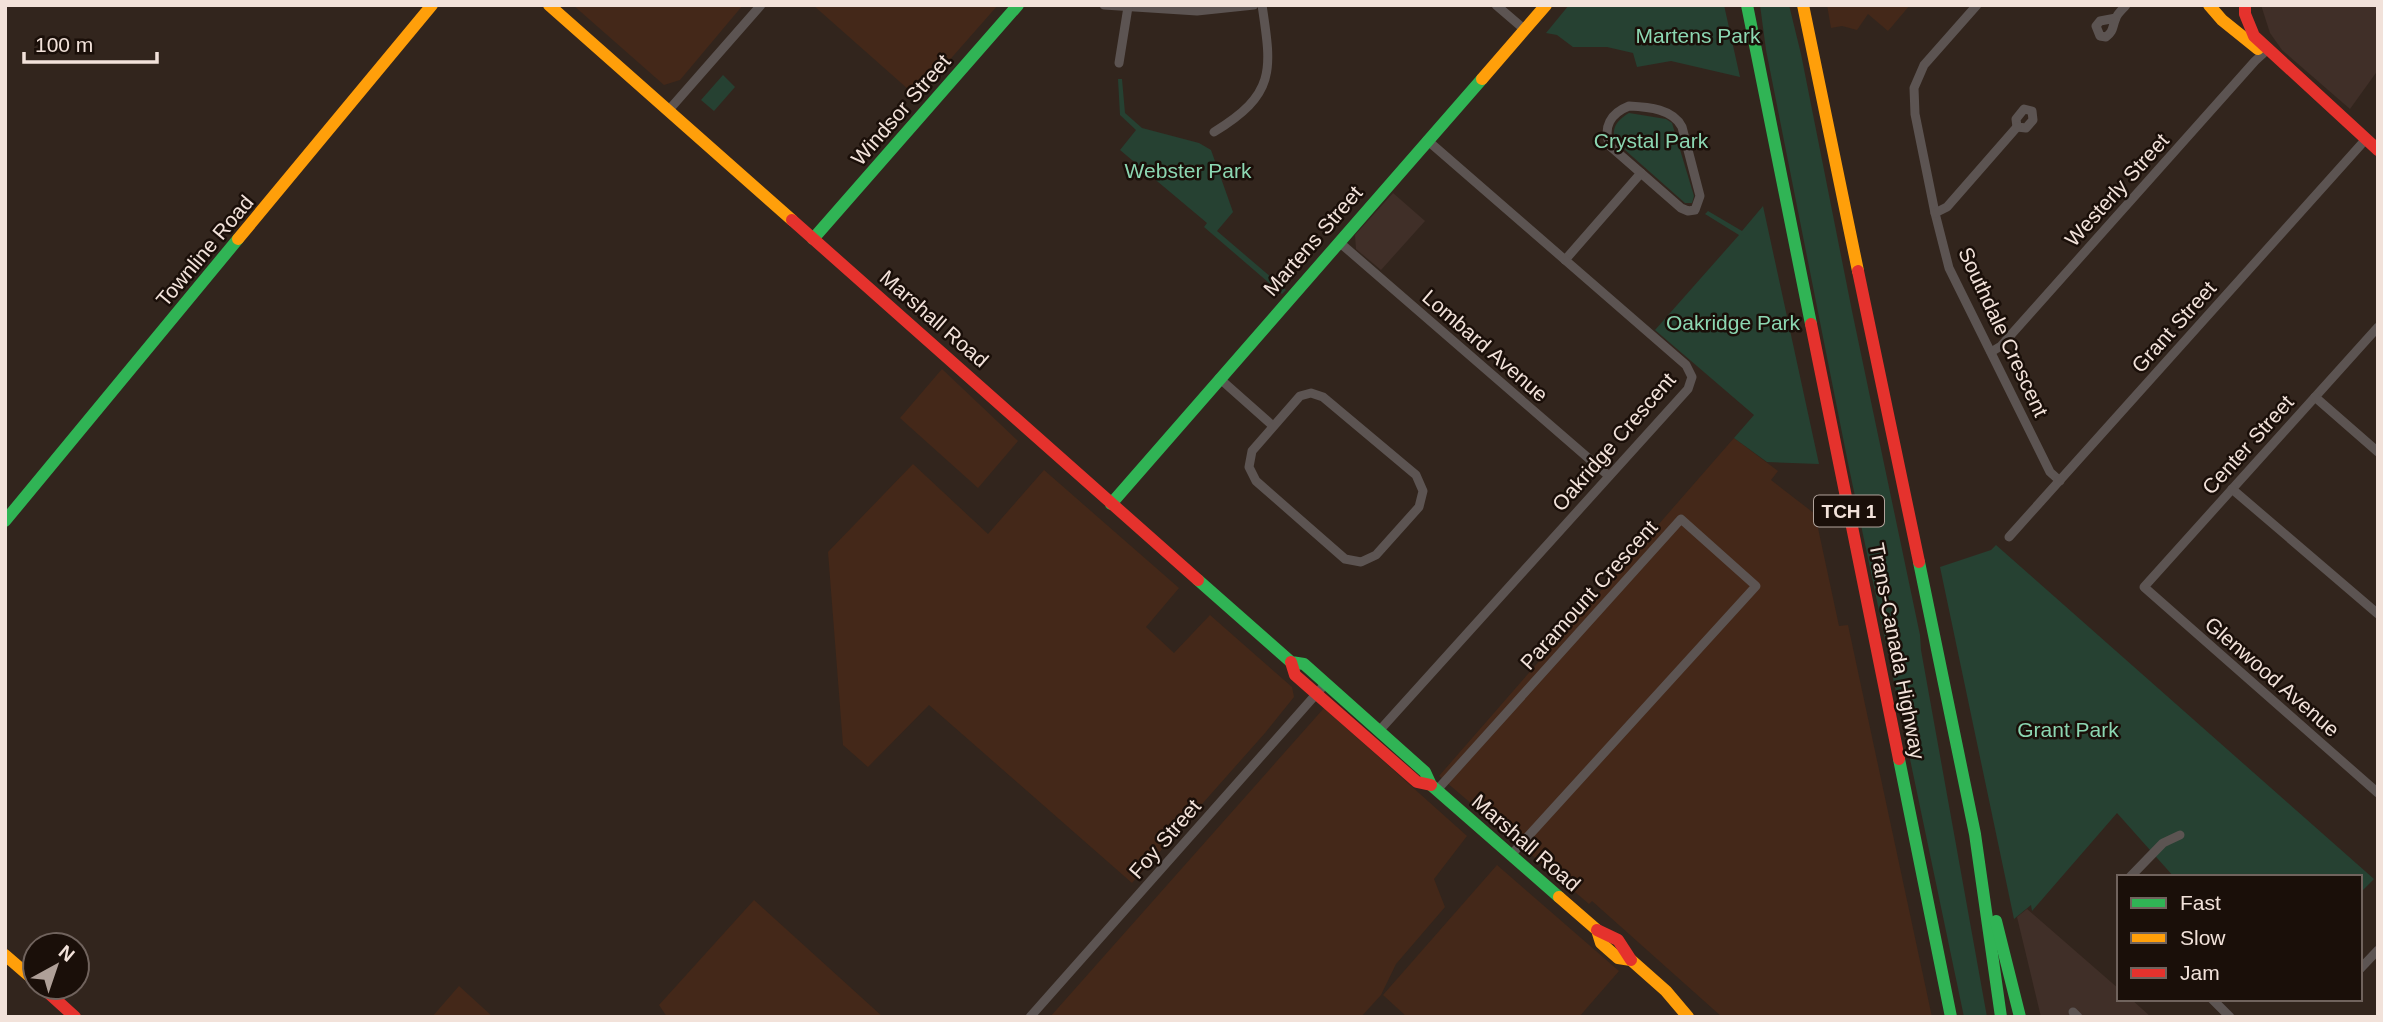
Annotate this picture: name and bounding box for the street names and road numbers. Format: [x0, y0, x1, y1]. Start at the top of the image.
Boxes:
street label: Windsor Street [846, 50, 955, 170]
street label: Westerly Street [2060, 129, 2173, 251]
street label: Martens Street [1259, 181, 1367, 300]
street label: Townline Road [152, 191, 258, 311]
street label: Southdale Crescent [1954, 243, 2053, 420]
street label: Marshall Road [876, 266, 993, 372]
street label: Grant Street [2127, 276, 2221, 377]
street label: Lombard Avenue [1418, 285, 1553, 406]
street label: Oakridge Crescent [1548, 368, 1680, 515]
street label: Center Street [2197, 390, 2298, 499]
road number: TCH 1 [1814, 496, 1884, 526]
street label: Paramount Crescent [1516, 515, 1662, 674]
street label: Trans-Canada Highway [1865, 541, 1930, 761]
street label: Glenwood Avenue [2201, 612, 2344, 741]
street label: Marshall Road [1468, 790, 1585, 896]
street label: Foy Street [1124, 794, 1205, 883]

